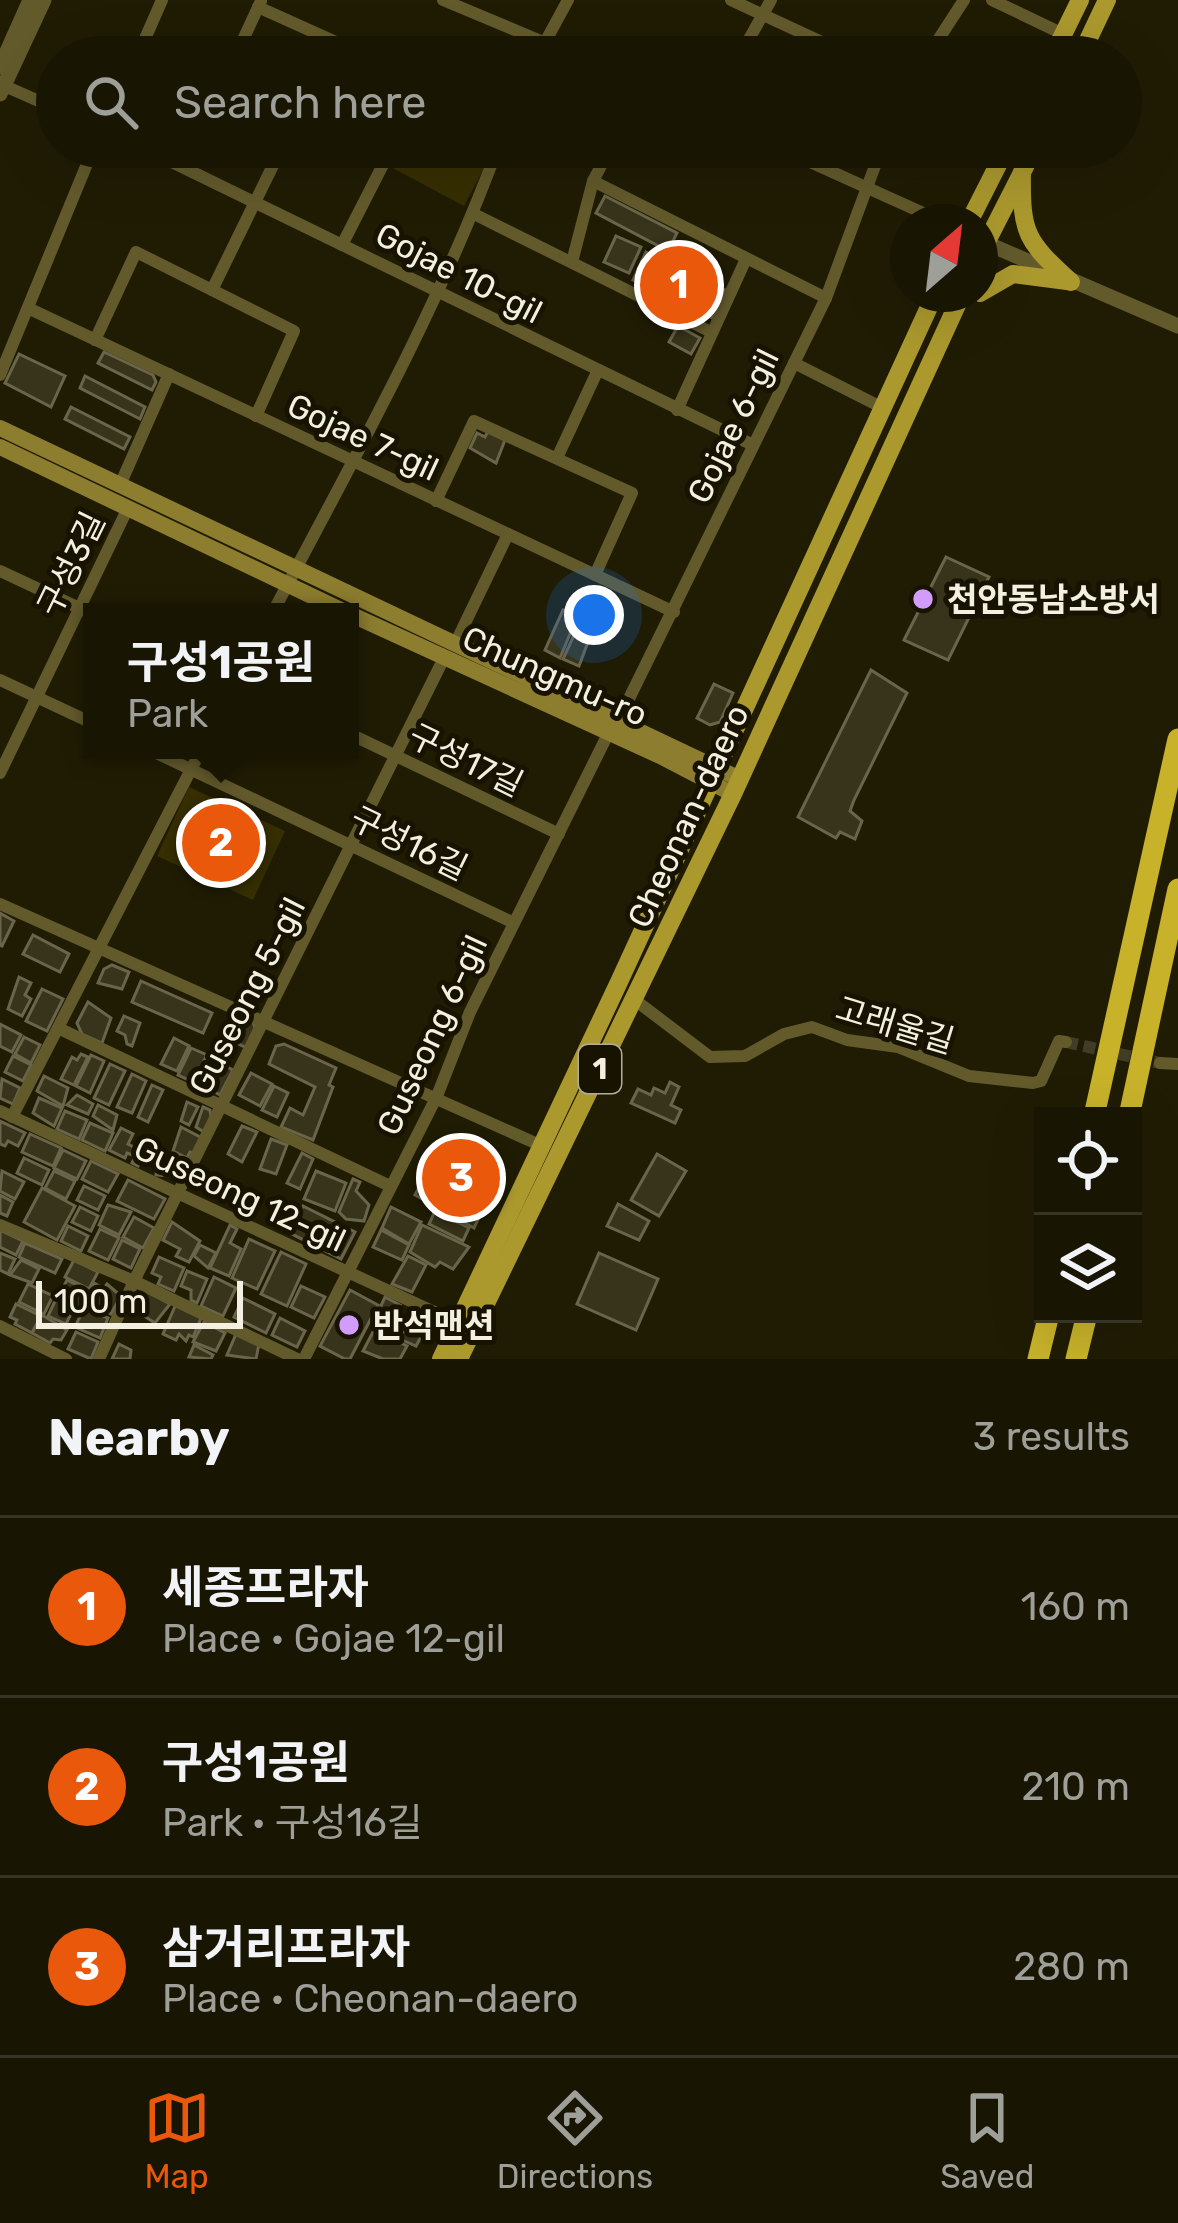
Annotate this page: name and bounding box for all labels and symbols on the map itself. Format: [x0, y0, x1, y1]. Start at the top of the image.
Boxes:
north arrow [890, 204, 998, 312]
street label: Gojae 10-gil [369, 214, 549, 332]
pin: 1 [640, 240, 718, 330]
street label: Gojae 6-gil [679, 343, 787, 509]
street label: Gojae 7-gil [281, 385, 445, 489]
street label: 구성3길 [29, 506, 113, 622]
place label: 천안동남소방서 [947, 580, 1160, 619]
your location [564, 585, 624, 645]
marker: 천안동남소방서 [910, 586, 936, 612]
street label: Chungmu-ro [457, 618, 653, 734]
street label: Cheonan-daero [619, 698, 757, 934]
street label: 구성17길 [403, 716, 529, 804]
pin: 2 [182, 798, 260, 888]
street label: 구성16길 [344, 798, 474, 888]
street label: Guseong 5-gil [181, 891, 313, 1101]
street label: Guseong 6-gil [369, 929, 495, 1141]
street label: 고래울길 [831, 989, 959, 1061]
road number: 1 [579, 1045, 621, 1093]
street label: Guseong 12-gil [128, 1128, 352, 1260]
pin: 3 [422, 1133, 500, 1223]
scale bar [36, 1275, 243, 1328]
place label: 반석맨션 [373, 1306, 494, 1345]
marker: 반석맨션 [336, 1312, 362, 1338]

